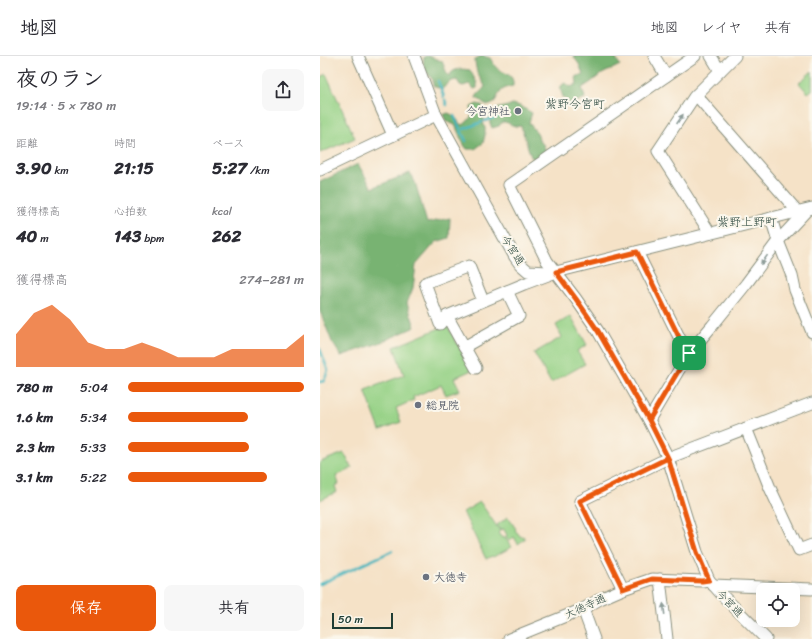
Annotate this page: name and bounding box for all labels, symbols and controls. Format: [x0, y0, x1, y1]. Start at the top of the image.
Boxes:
text: 地図 [20, 11, 58, 44]
text: 地図 [651, 15, 679, 40]
text: レイヤ [701, 15, 742, 40]
text: 共有 [764, 15, 792, 40]
text: 夜のラン [16, 59, 104, 98]
button: share [262, 69, 304, 111]
district label: 紫野今宮町 [545, 93, 605, 115]
text: 19:14 · 5 × 780 m [16, 94, 116, 117]
place label: 今宮神社 [466, 102, 510, 121]
marker: 今宮神社 [513, 106, 523, 116]
one-way arrow [676, 113, 683, 124]
text: 距離 [16, 134, 38, 153]
text: 時間 [114, 134, 136, 153]
text: ペース [212, 134, 244, 153]
text: 3.90 [16, 153, 52, 183]
text: 21:15 [114, 153, 154, 183]
text: 5:27 [212, 153, 247, 183]
text: km [52, 161, 69, 180]
text: /km [247, 161, 270, 180]
text: 獲得標高 [16, 202, 60, 221]
text: 心拍数 [114, 202, 147, 221]
text: kcal [212, 202, 232, 221]
district label: 紫野上野町 [717, 211, 777, 233]
text: 40 [16, 221, 37, 251]
text: 143 [114, 221, 141, 251]
text: 262 [212, 221, 241, 251]
text: m [37, 229, 49, 248]
text: bpm [141, 229, 164, 248]
street label: 今宮通 [496, 231, 530, 269]
one-way arrow [759, 255, 768, 266]
text: 獲得標高 [16, 268, 68, 291]
text: 274–281 m [239, 268, 304, 291]
pin [672, 336, 706, 370]
icon: arrive [678, 342, 700, 364]
text: 780 m [16, 376, 53, 399]
text: 5:04 [80, 376, 108, 399]
place label: 総見院 [426, 396, 459, 415]
marker: 総見院 [413, 400, 423, 410]
text: 1.6 km [16, 406, 53, 429]
text: 5:34 [80, 406, 107, 429]
text: 2.3 km [16, 436, 55, 459]
text: 5:33 [80, 436, 106, 459]
text: 3.1 km [16, 466, 53, 489]
text: 5:22 [80, 466, 107, 489]
place label: 大徳寺 [434, 568, 467, 587]
marker: 大徳寺 [421, 572, 431, 582]
map controls [756, 583, 800, 627]
button: locate [756, 583, 800, 627]
button: 保存 [16, 585, 156, 631]
button: 共有 [164, 585, 304, 631]
street label: 今宮通 [711, 585, 748, 622]
street label: 大徳寺通 [561, 589, 609, 624]
one-way arrow [661, 603, 667, 615]
text: 50 m [338, 610, 363, 629]
scale bar [332, 611, 393, 630]

